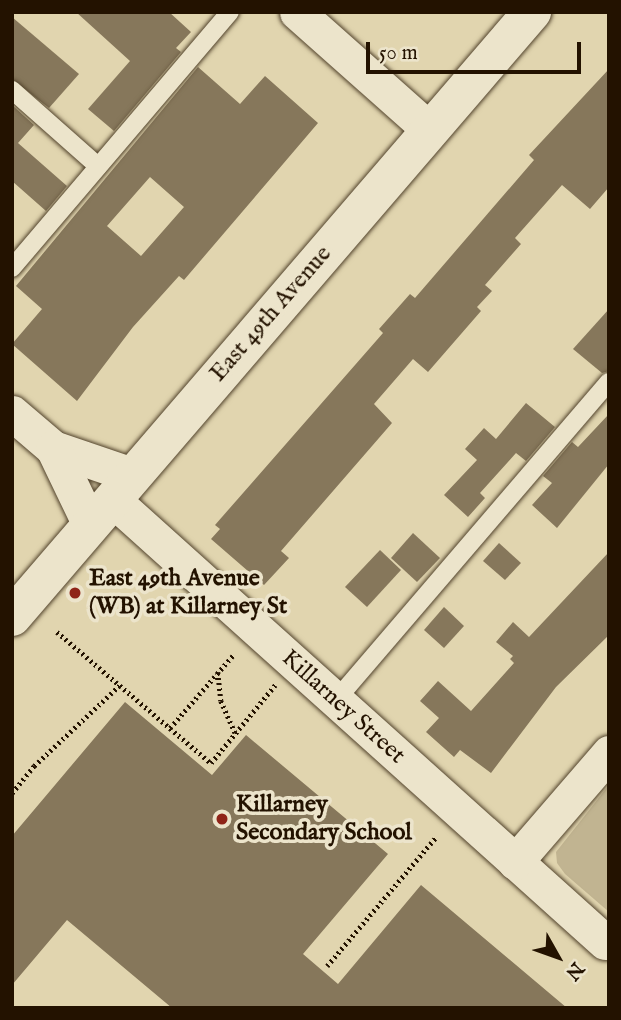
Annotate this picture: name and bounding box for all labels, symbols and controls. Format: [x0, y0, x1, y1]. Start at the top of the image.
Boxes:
scale bar [369, 28, 584, 72]
text: 50 m [379, 40, 418, 67]
street label: East 49th Avenue [204, 240, 338, 388]
place label: East 49th Avenue (WB) at Killarney St [89, 565, 287, 621]
marker: East 49th Avenue (WB) at Killarney St [67, 585, 83, 601]
street label: Killarney Street [275, 644, 411, 770]
place label: Killarney Secondary School [236, 791, 412, 847]
marker: Killarney Secondary School [214, 811, 230, 827]
north arrow [523, 922, 593, 992]
text: N [560, 956, 589, 985]

